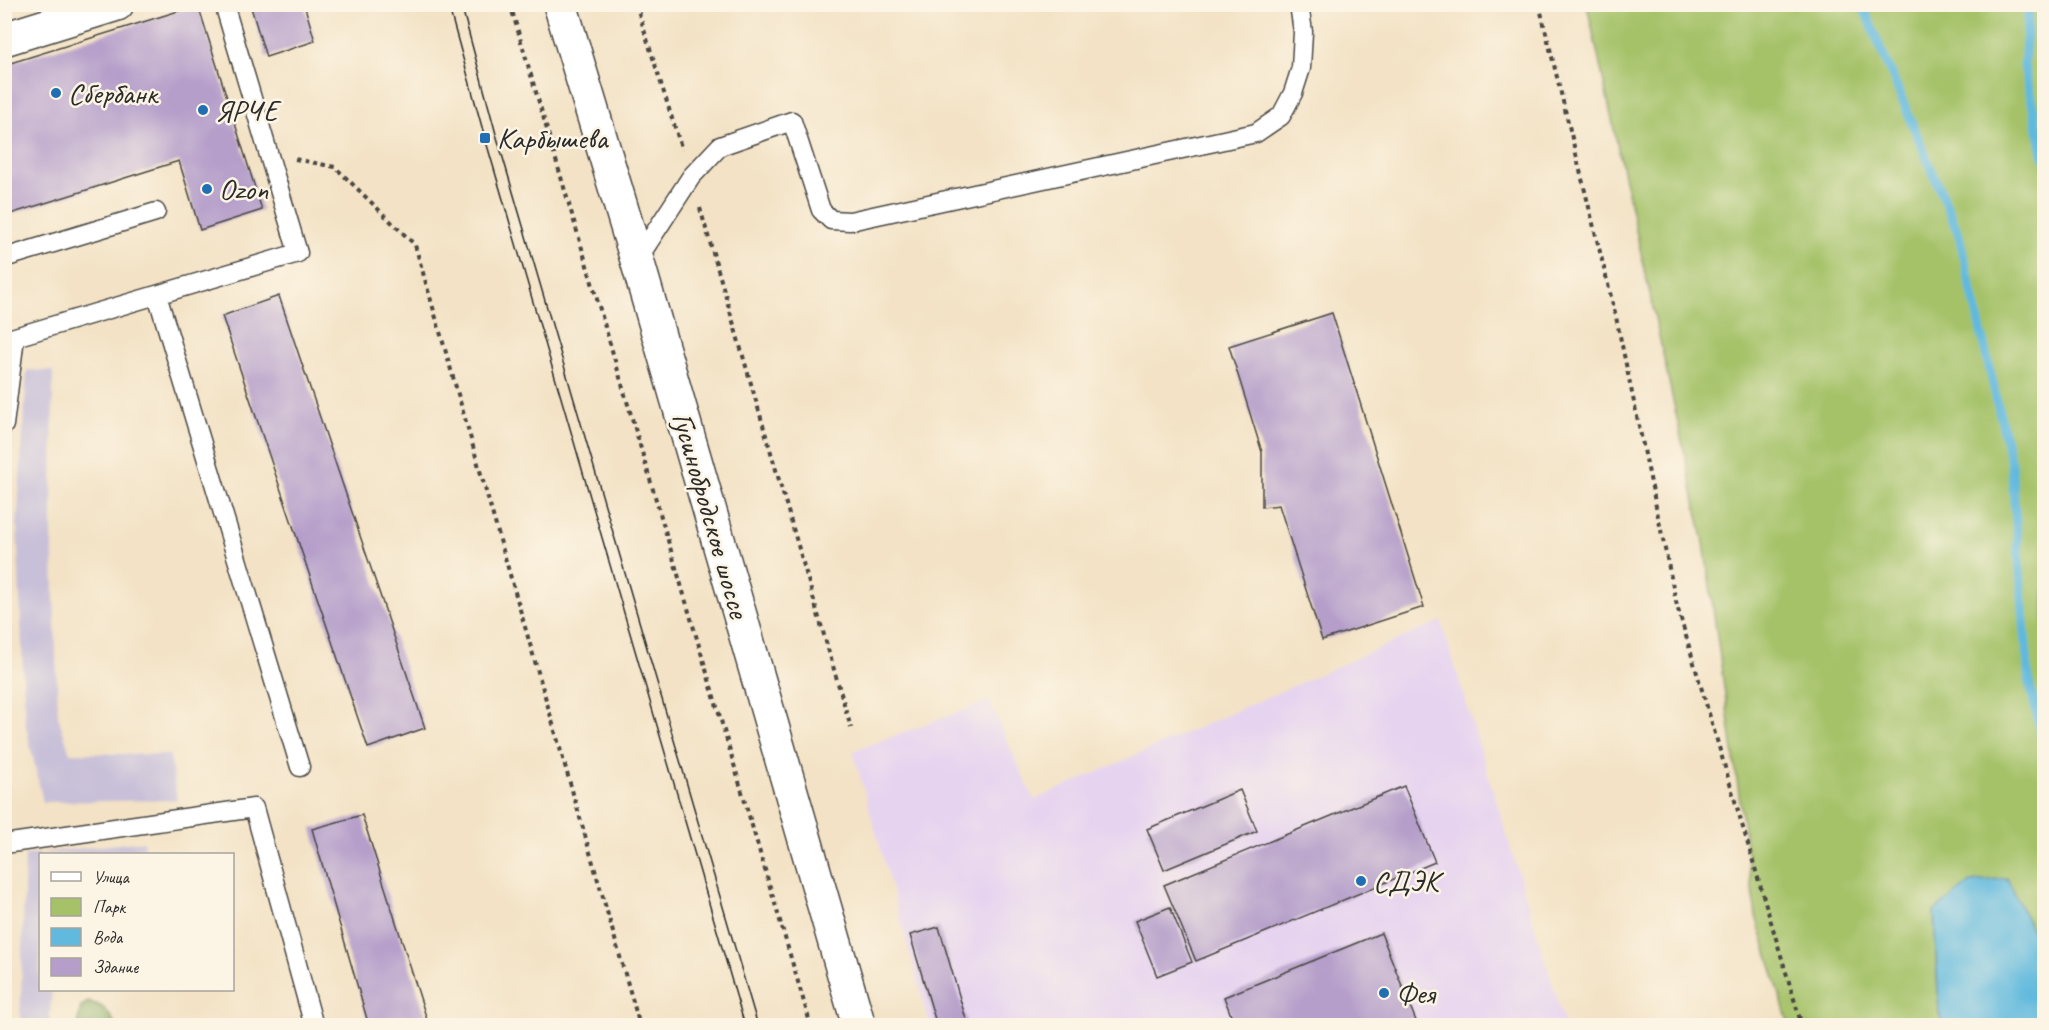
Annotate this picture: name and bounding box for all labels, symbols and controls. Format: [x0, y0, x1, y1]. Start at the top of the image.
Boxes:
place label: Сбербанк [68, 74, 159, 112]
marker: Сбербанк [49, 86, 63, 100]
place label: ЯРЧЕ [215, 91, 282, 129]
marker: ЯРЧЕ [196, 103, 210, 117]
place label: Карбышева [497, 119, 609, 157]
marker: Карбышева [478, 131, 492, 145]
place label: Ozon [219, 170, 269, 208]
marker: Ozon [200, 182, 214, 196]
street label: Гусинобродское шоссе [664, 408, 759, 624]
legend [39, 853, 234, 991]
place label: СДЭК [1373, 862, 1445, 900]
text: Улица [93, 866, 130, 888]
marker: СДЭК [1354, 874, 1368, 888]
text: Парк [93, 896, 127, 918]
text: Вода [93, 926, 124, 948]
text: Здание [93, 956, 139, 978]
place label: Фея [1396, 974, 1437, 1012]
marker: Фея [1377, 986, 1391, 1000]

